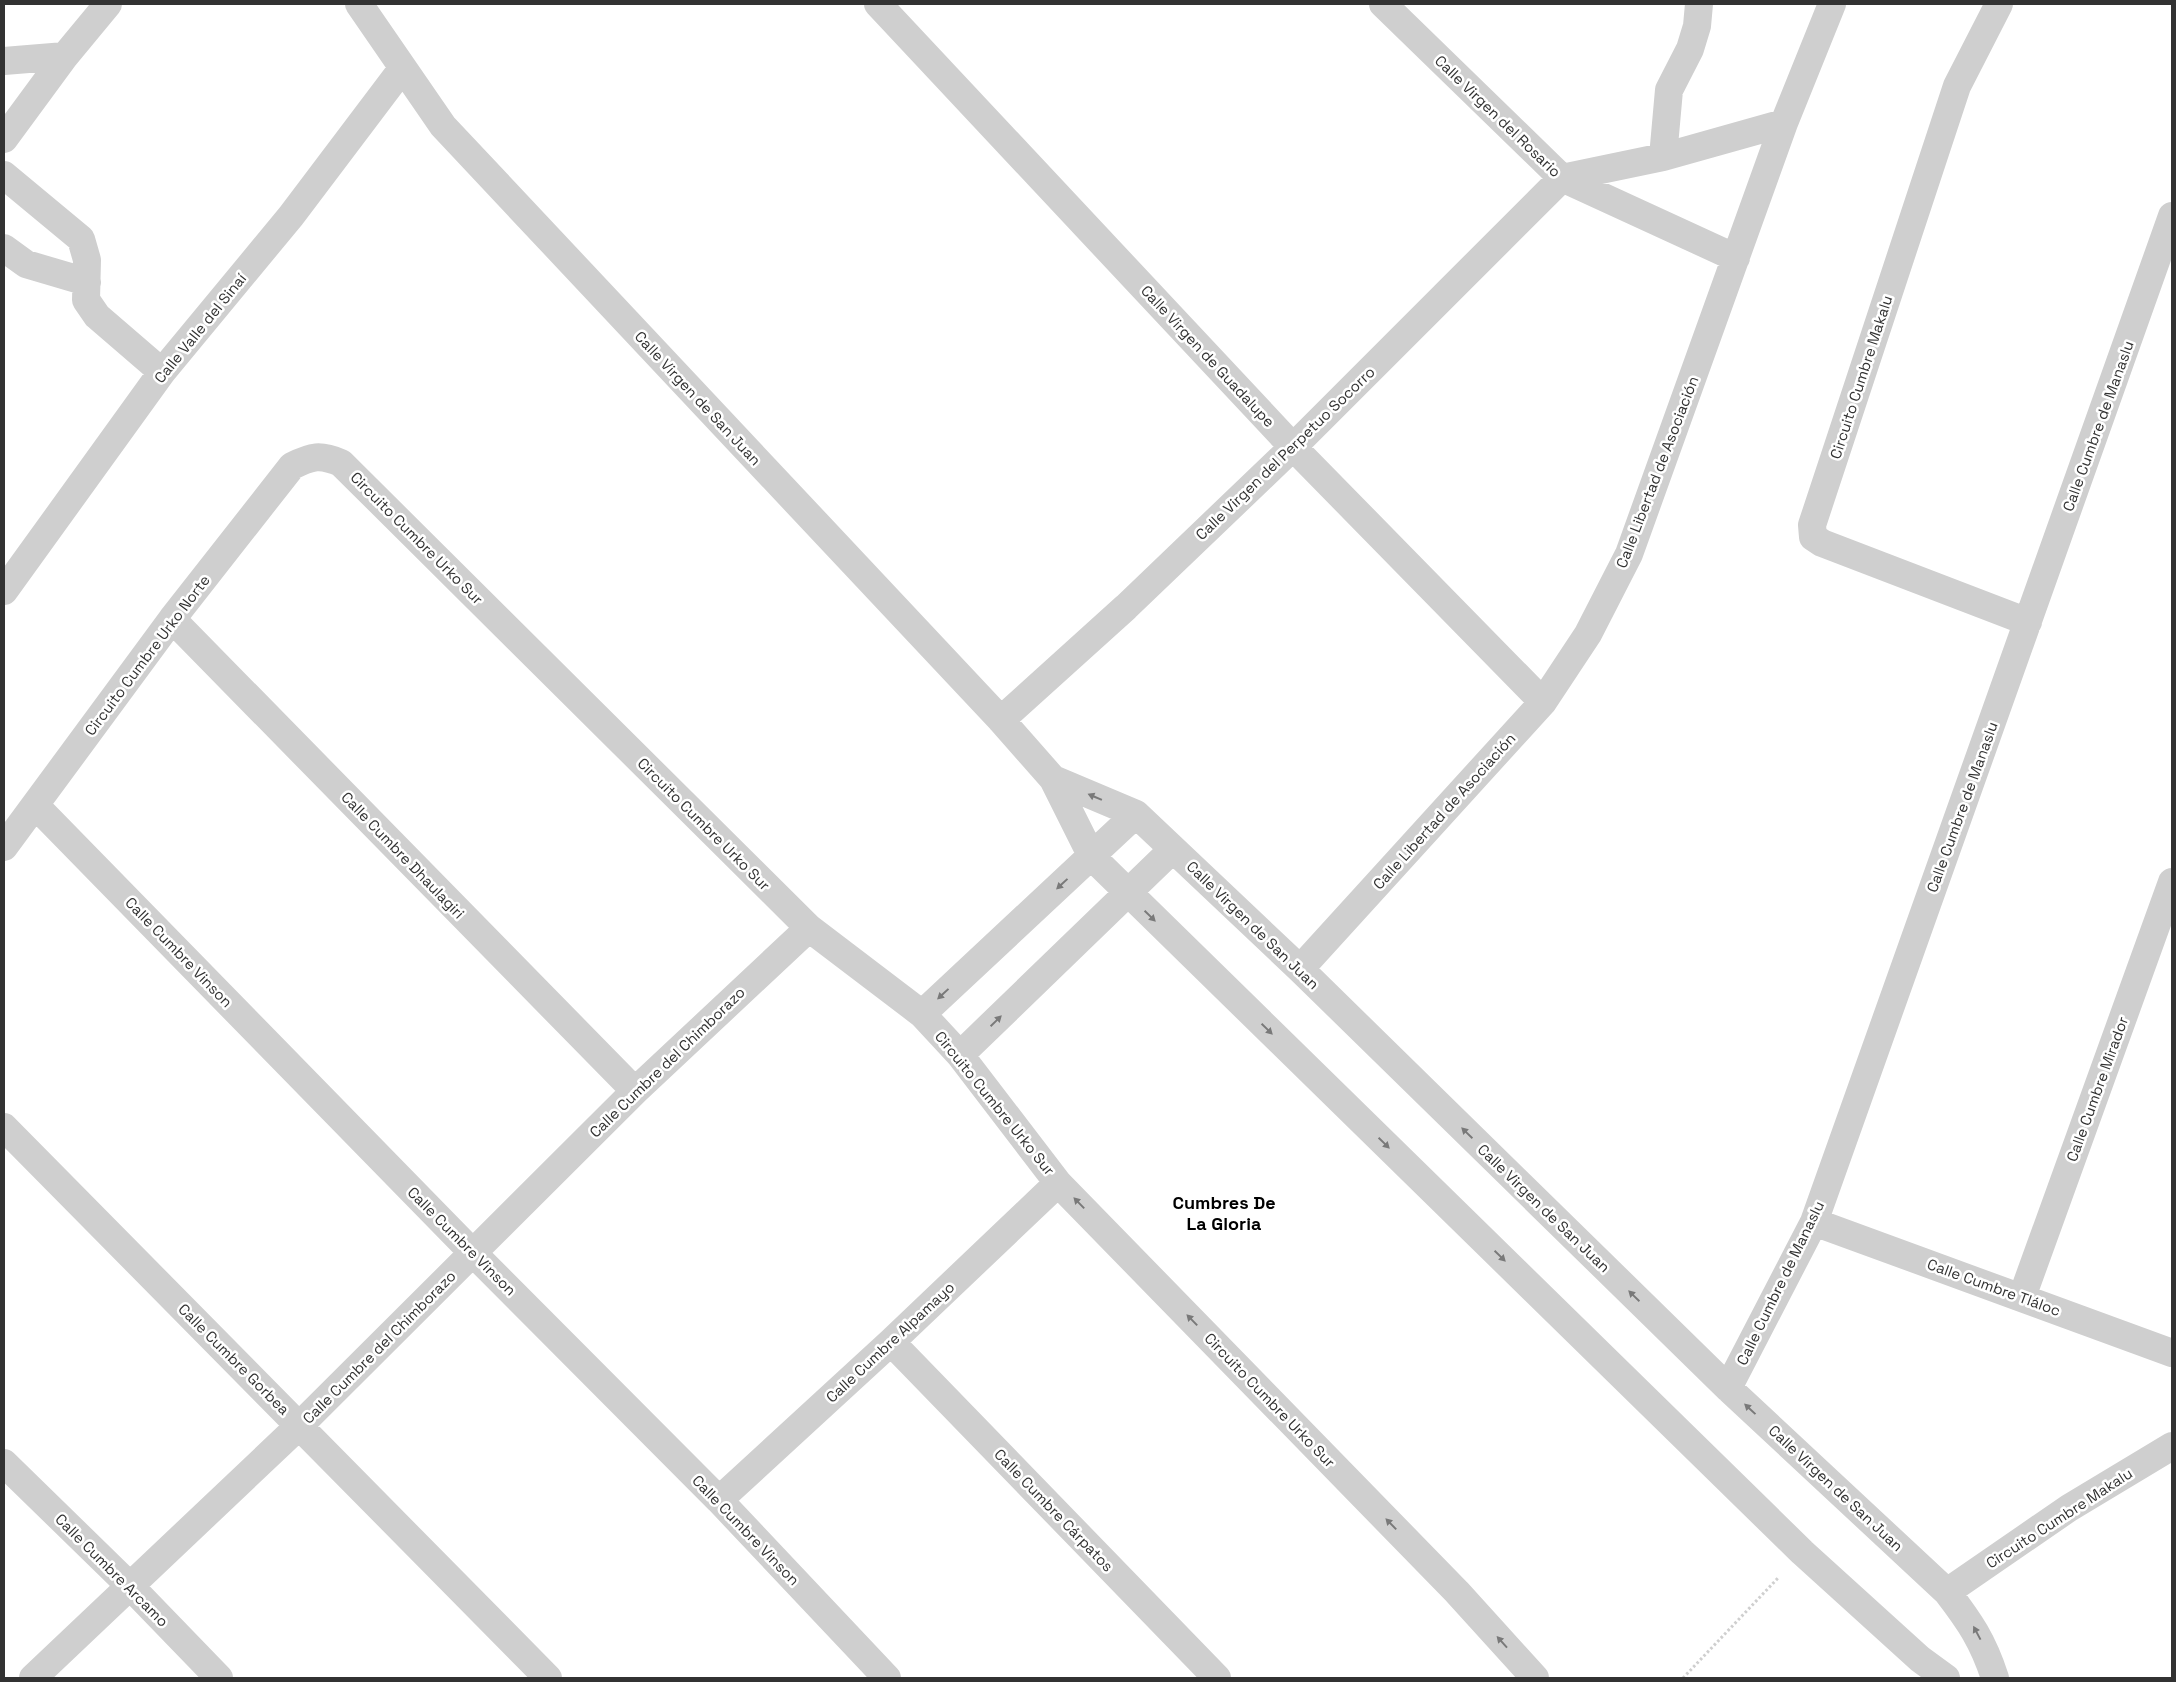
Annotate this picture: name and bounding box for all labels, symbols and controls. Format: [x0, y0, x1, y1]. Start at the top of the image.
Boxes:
street label: Calle Virgen del Rosario [1431, 51, 1565, 181]
street label: Calle Valle del Sinaí [150, 269, 250, 387]
street label: Calle Virgen de Guadalupe [1137, 281, 1279, 431]
street label: Circuito Cumbre Makalu [1826, 293, 1896, 461]
street label: Calle Virgen de San Juan [631, 327, 765, 469]
street label: Calle Cumbre de Manaslu [2058, 338, 2138, 514]
street label: Calle Virgen del Perpetuo Socorro [1191, 362, 1379, 544]
street label: Calle Libertad de Asociación [1612, 373, 1702, 571]
street label: Circuito Cumbre Urko Sur [347, 468, 488, 609]
street label: Circuito Cumbre Urko Norte [80, 571, 214, 739]
street label: Calle Cumbre de Manaslu [1922, 719, 2002, 895]
street label: Calle Libertad de Asociación [1369, 729, 1519, 893]
street label: Circuito Cumbre Urko Sur [634, 754, 775, 895]
street label: Calle Cumbre Dhaulagiri [337, 787, 469, 923]
one-way arrow [1088, 792, 1102, 800]
street label: Calle Virgen de San Juan [1183, 857, 1323, 993]
one-way arrow [1057, 878, 1069, 890]
street label: Calle Cumbre Vinson [121, 893, 237, 1011]
one-way arrow [1144, 910, 1156, 922]
street label: Calle Cumbre del Chimborazo [585, 983, 749, 1141]
one-way arrow [937, 988, 949, 1000]
street label: Calle Cumbre Mirador [2062, 1014, 2132, 1164]
one-way arrow [989, 1015, 1001, 1027]
one-way arrow [1261, 1023, 1273, 1035]
street label: Circuito Cumbre Urko Sur [931, 1027, 1059, 1179]
one-way arrow [1462, 1127, 1474, 1139]
one-way arrow [1377, 1137, 1389, 1149]
street label: Calle Virgen de San Juan [1474, 1140, 1614, 1276]
street label: Calle Cumbre Vinson [404, 1183, 520, 1299]
district label: Cumbres De La Gloria [1172, 1191, 1276, 1235]
one-way arrow [1073, 1198, 1085, 1210]
street label: Calle Cumbre de Manaslu [1732, 1198, 1828, 1368]
one-way arrow [1494, 1250, 1506, 1262]
street label: Calle Cumbre Tláloc [1925, 1254, 2063, 1320]
street label: Calle Cumbre del Chimborazo [298, 1266, 460, 1428]
street label: Calle Cumbre Alpamayo [822, 1277, 958, 1407]
one-way arrow [1628, 1290, 1640, 1302]
street label: Calle Cumbre Gorbea [174, 1299, 294, 1419]
one-way arrow [1186, 1314, 1198, 1326]
street label: Circuito Cumbre Urko Sur [1201, 1329, 1340, 1472]
one-way arrow [1745, 1403, 1757, 1415]
street label: Calle Virgen de San Juan [1765, 1421, 1907, 1555]
street label: Calle Cumbre Cárpatos [990, 1445, 1118, 1575]
street label: Circuito Cumbre Makalu [1982, 1464, 2136, 1572]
street label: Calle Cumbre Vinson [688, 1471, 804, 1589]
street label: Calle Cumbre Arcamo [51, 1509, 173, 1631]
one-way arrow [1385, 1518, 1397, 1530]
one-way arrow [1973, 1626, 1981, 1640]
one-way arrow [1497, 1636, 1508, 1649]

